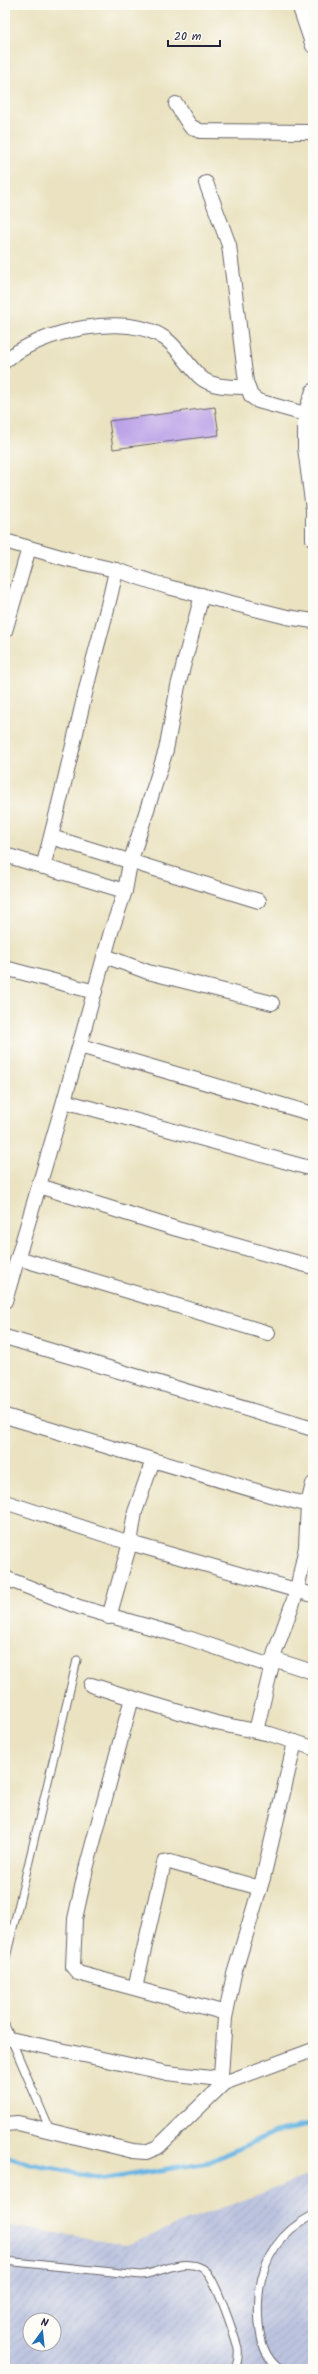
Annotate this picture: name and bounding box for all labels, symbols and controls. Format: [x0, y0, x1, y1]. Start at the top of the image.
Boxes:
scale bar [168, 22, 220, 48]
text: 20 m [174, 27, 202, 46]
north arrow [22, 2312, 62, 2352]
text: N [39, 2314, 50, 2333]

